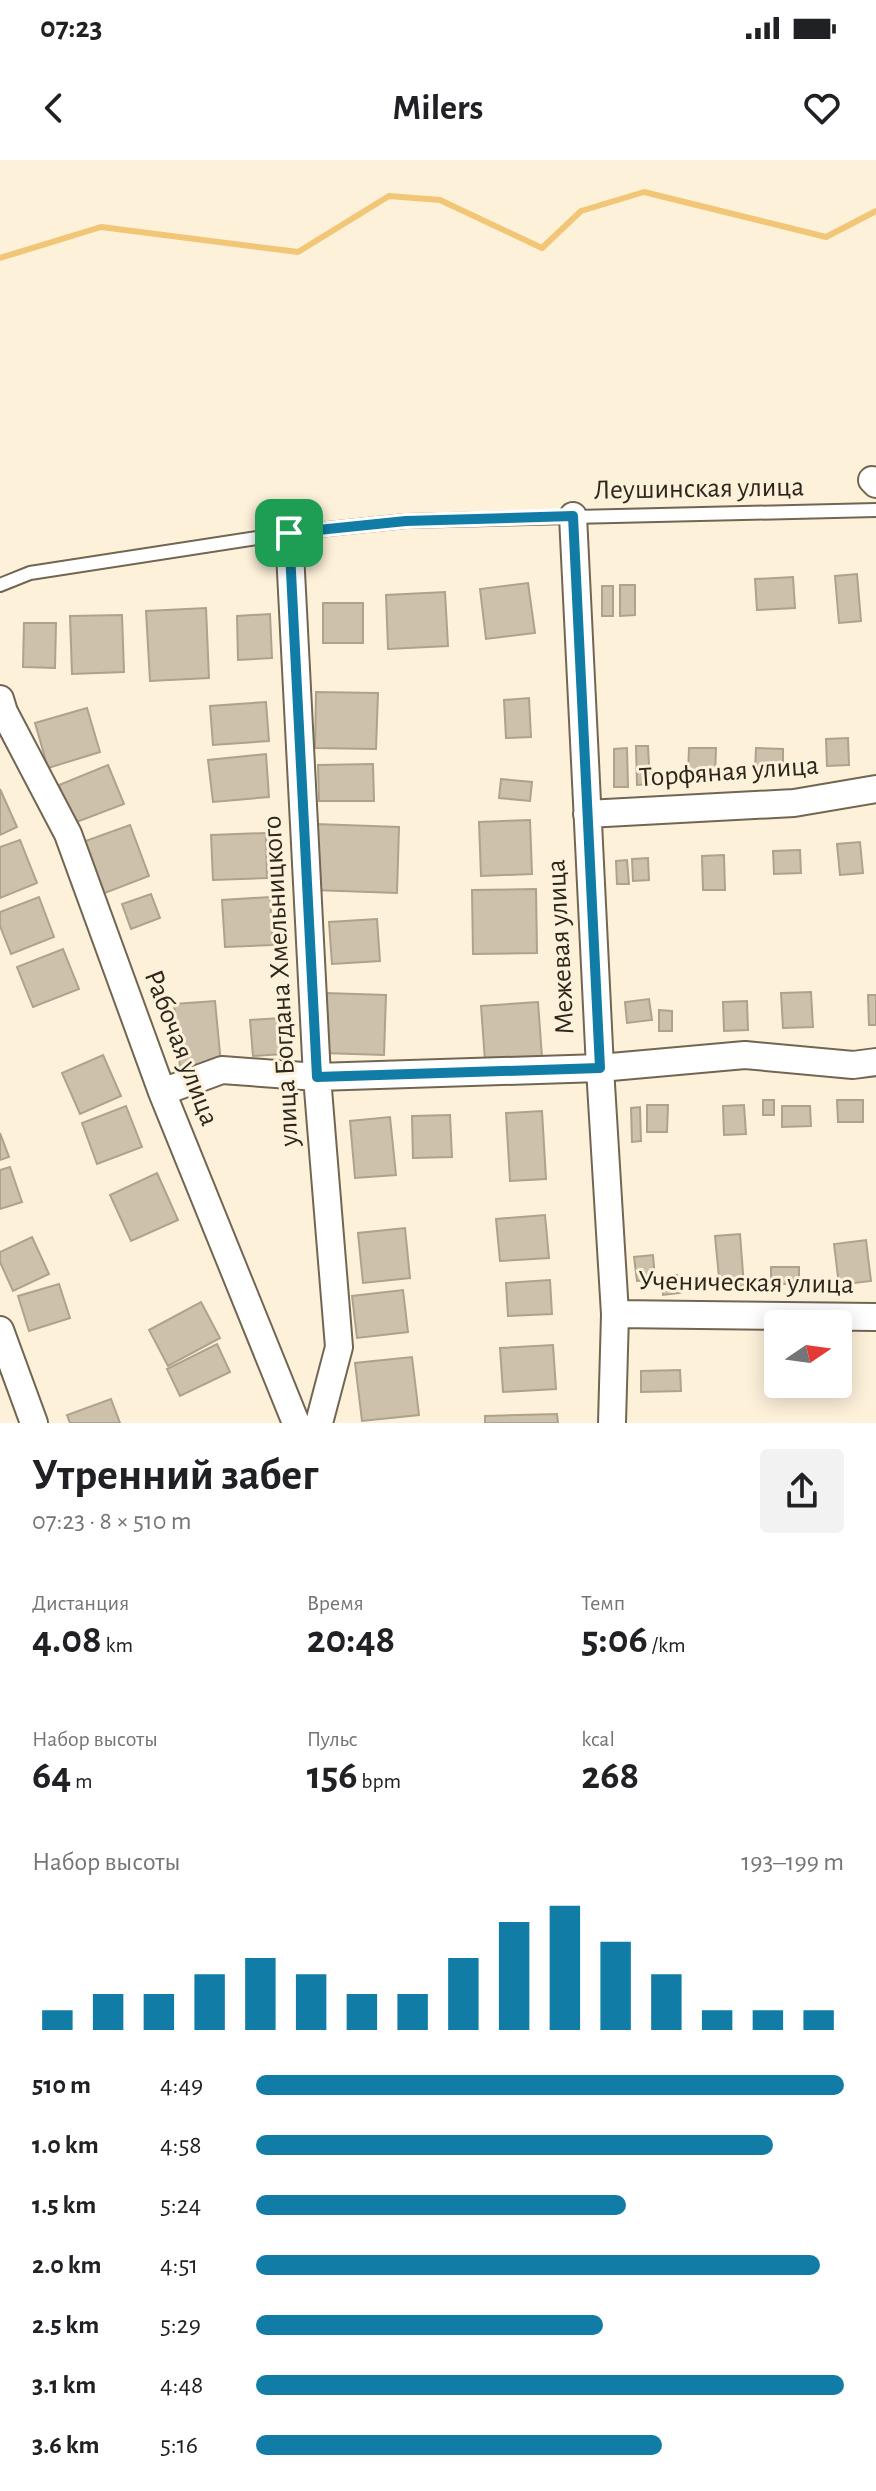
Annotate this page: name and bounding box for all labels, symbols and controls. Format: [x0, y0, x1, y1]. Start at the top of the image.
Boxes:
text: 07:23 [40, 13, 103, 43]
icon: back [32, 86, 76, 130]
icon: heart [800, 86, 844, 130]
text: Milers [393, 90, 483, 126]
street label: Леушинская улица [594, 473, 805, 505]
pin [255, 499, 323, 567]
icon: arrive [267, 511, 311, 555]
street label: Торфяная улица [638, 752, 820, 792]
street label: улица Богдана Хмельницкого [258, 815, 304, 1148]
street label: Межевая улица [542, 858, 580, 1035]
street label: Рабочая улица [139, 966, 224, 1130]
street label: Ученическая улица [638, 1267, 854, 1299]
north arrow [764, 1310, 852, 1398]
map controls [764, 1310, 852, 1398]
button: share [760, 1449, 844, 1533]
text: Утренний забег [32, 1454, 318, 1498]
text: 07:23 · 8 × 510 m [32, 1508, 192, 1534]
text: Дистанция [32, 1592, 129, 1614]
text: Время [307, 1592, 364, 1614]
text: Темп [581, 1592, 625, 1614]
text: 4.08 [32, 1620, 102, 1660]
text: 20:48 [307, 1620, 395, 1660]
text: 5:06 [581, 1620, 648, 1660]
text: km [102, 1634, 133, 1656]
text: /km [648, 1634, 686, 1656]
text: Набор высоты [32, 1728, 158, 1750]
text: Пульс [307, 1728, 358, 1750]
text: kcal [581, 1728, 615, 1750]
text: 64 [32, 1756, 71, 1796]
text: 156 [307, 1756, 358, 1796]
text: 268 [581, 1756, 639, 1796]
text: m [71, 1770, 93, 1792]
text: bpm [358, 1770, 401, 1792]
text: Набор высоты [32, 1849, 181, 1875]
text: 193–199 m [741, 1849, 844, 1875]
text: 510 m [32, 2072, 91, 2098]
text: 4:49 [160, 2072, 203, 2098]
text: 1.0 km [32, 2132, 99, 2158]
text: 4:58 [160, 2132, 202, 2158]
text: 1.5 km [32, 2192, 96, 2218]
text: 5:24 [160, 2192, 201, 2218]
text: 2.0 km [32, 2252, 102, 2278]
text: 4:51 [160, 2252, 198, 2278]
text: 2.5 km [32, 2312, 99, 2338]
text: 5:29 [160, 2312, 201, 2338]
text: 3.1 km [32, 2372, 96, 2398]
text: 4:48 [160, 2372, 203, 2398]
text: 3.6 km [32, 2432, 100, 2458]
text: 5:16 [160, 2432, 198, 2458]

